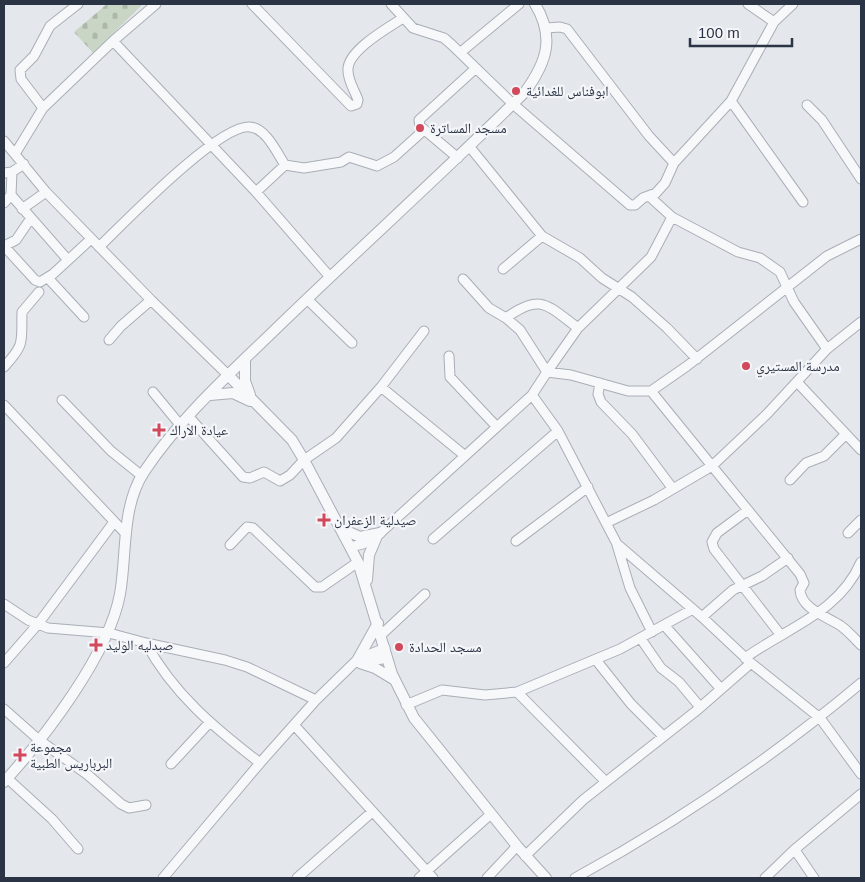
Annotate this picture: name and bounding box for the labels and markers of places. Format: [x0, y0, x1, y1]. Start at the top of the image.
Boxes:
place label: ابوفناس للغدائية [526, 83, 609, 100]
marker: ابوفناس للغدائية [510, 85, 522, 97]
place label: مسجد المساترة [430, 120, 507, 137]
marker: مسجد المساترة [414, 122, 426, 134]
place label: مدرسة المستيري [756, 358, 840, 378]
marker: مدرسة المستيري [740, 360, 752, 372]
place label: عيادة الاراك [170, 422, 228, 439]
marker: عيادة الاراك [152, 423, 166, 437]
place label: صيدلية الزعفران [334, 512, 417, 529]
marker: صيدلية الزعفران [318, 514, 330, 526]
place label: صبدليه الوليد [106, 637, 173, 654]
marker: صبدليه الوليد [90, 639, 102, 651]
place label: مسجد الحدادة [409, 639, 482, 655]
marker: مسجد الحدادة [393, 641, 405, 653]
place label: مجموعة البرباريس الطبية [30, 739, 112, 772]
marker: مجموعة البرباريس الطبية [14, 749, 26, 761]

